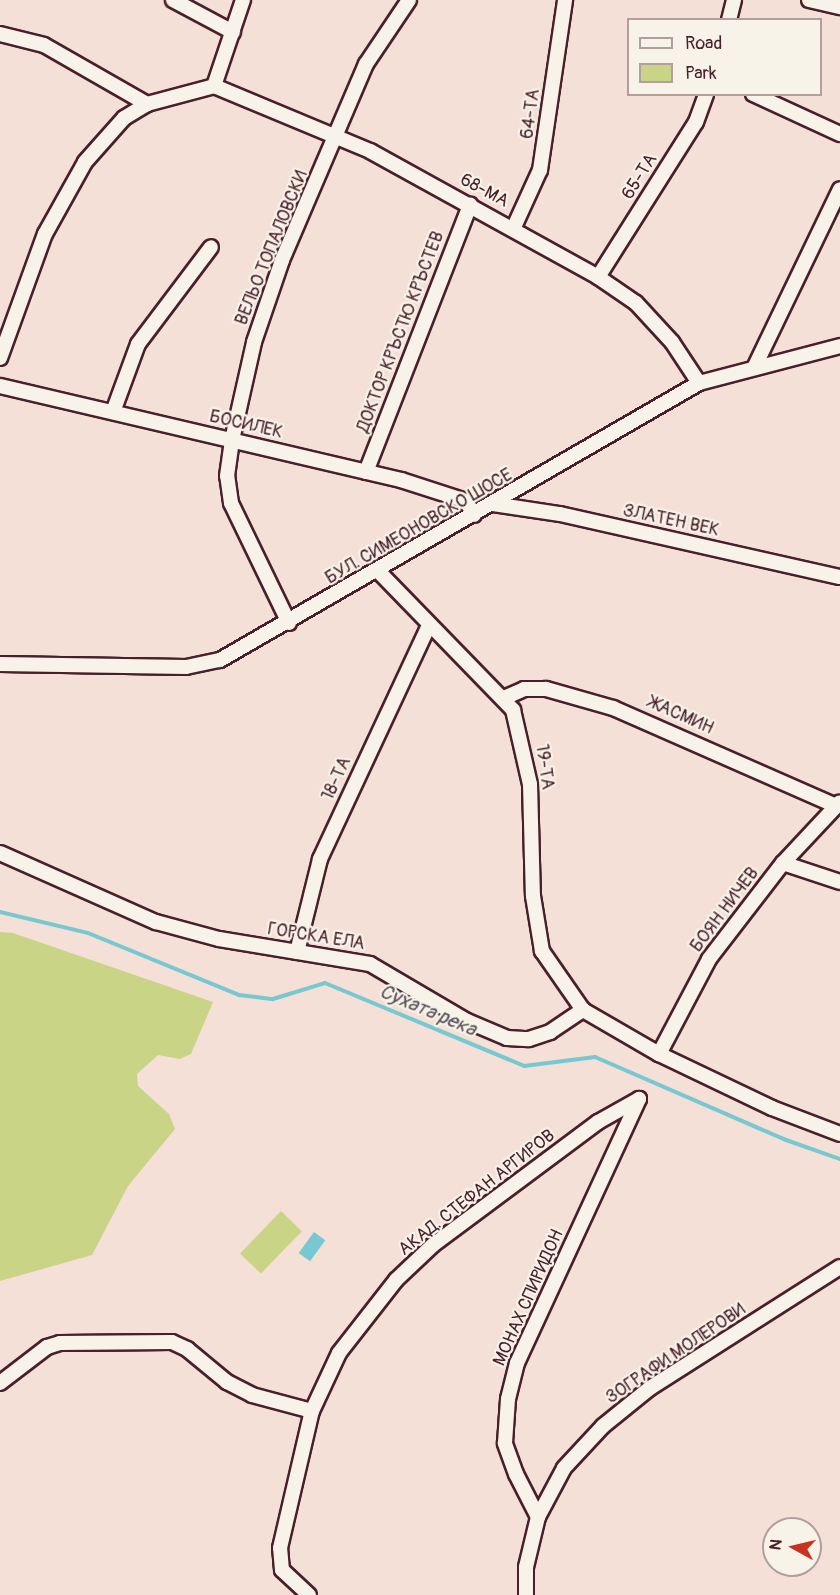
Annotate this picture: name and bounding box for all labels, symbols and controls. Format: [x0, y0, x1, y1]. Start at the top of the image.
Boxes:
legend [627, 18, 822, 96]
text: Road [685, 32, 722, 55]
text: Park [685, 62, 717, 85]
street label: 64-ТА [517, 88, 545, 140]
street label: 65-ТА [618, 150, 662, 204]
street label: ВЕЛЬО ТОПАЛОВСКИ [231, 167, 313, 329]
street label: 68-МА [456, 169, 512, 213]
street label: ДОКТОР КРЪСТЮ КРЪСТЕВ [353, 229, 449, 435]
street label: БОСИЛЕК [207, 406, 285, 444]
street label: БУЛ. СИМЕОНОВСКО ШОСЕ [322, 465, 516, 589]
street label: ЗЛАТЕН ВЕК [621, 500, 721, 542]
street label: ЖАСМИН [645, 692, 717, 740]
street label: 19-ТА [530, 743, 558, 791]
street label: 18-ТА [318, 754, 356, 804]
street label: БОЯН НИЧЕВ [686, 863, 764, 957]
street label: ГОРСКА ЕЛА [266, 919, 366, 955]
water label: Сухата река [376, 979, 480, 1041]
street label: АКАД. СТЕФАН АРГИРОВ [395, 1125, 559, 1261]
street label: МОНАХ СПИРИДОН [489, 1226, 569, 1370]
street label: ЗОГРАФИ МОЛЕРОВИ [602, 1299, 750, 1409]
north arrow [762, 1517, 822, 1577]
text: N [765, 1538, 787, 1552]

